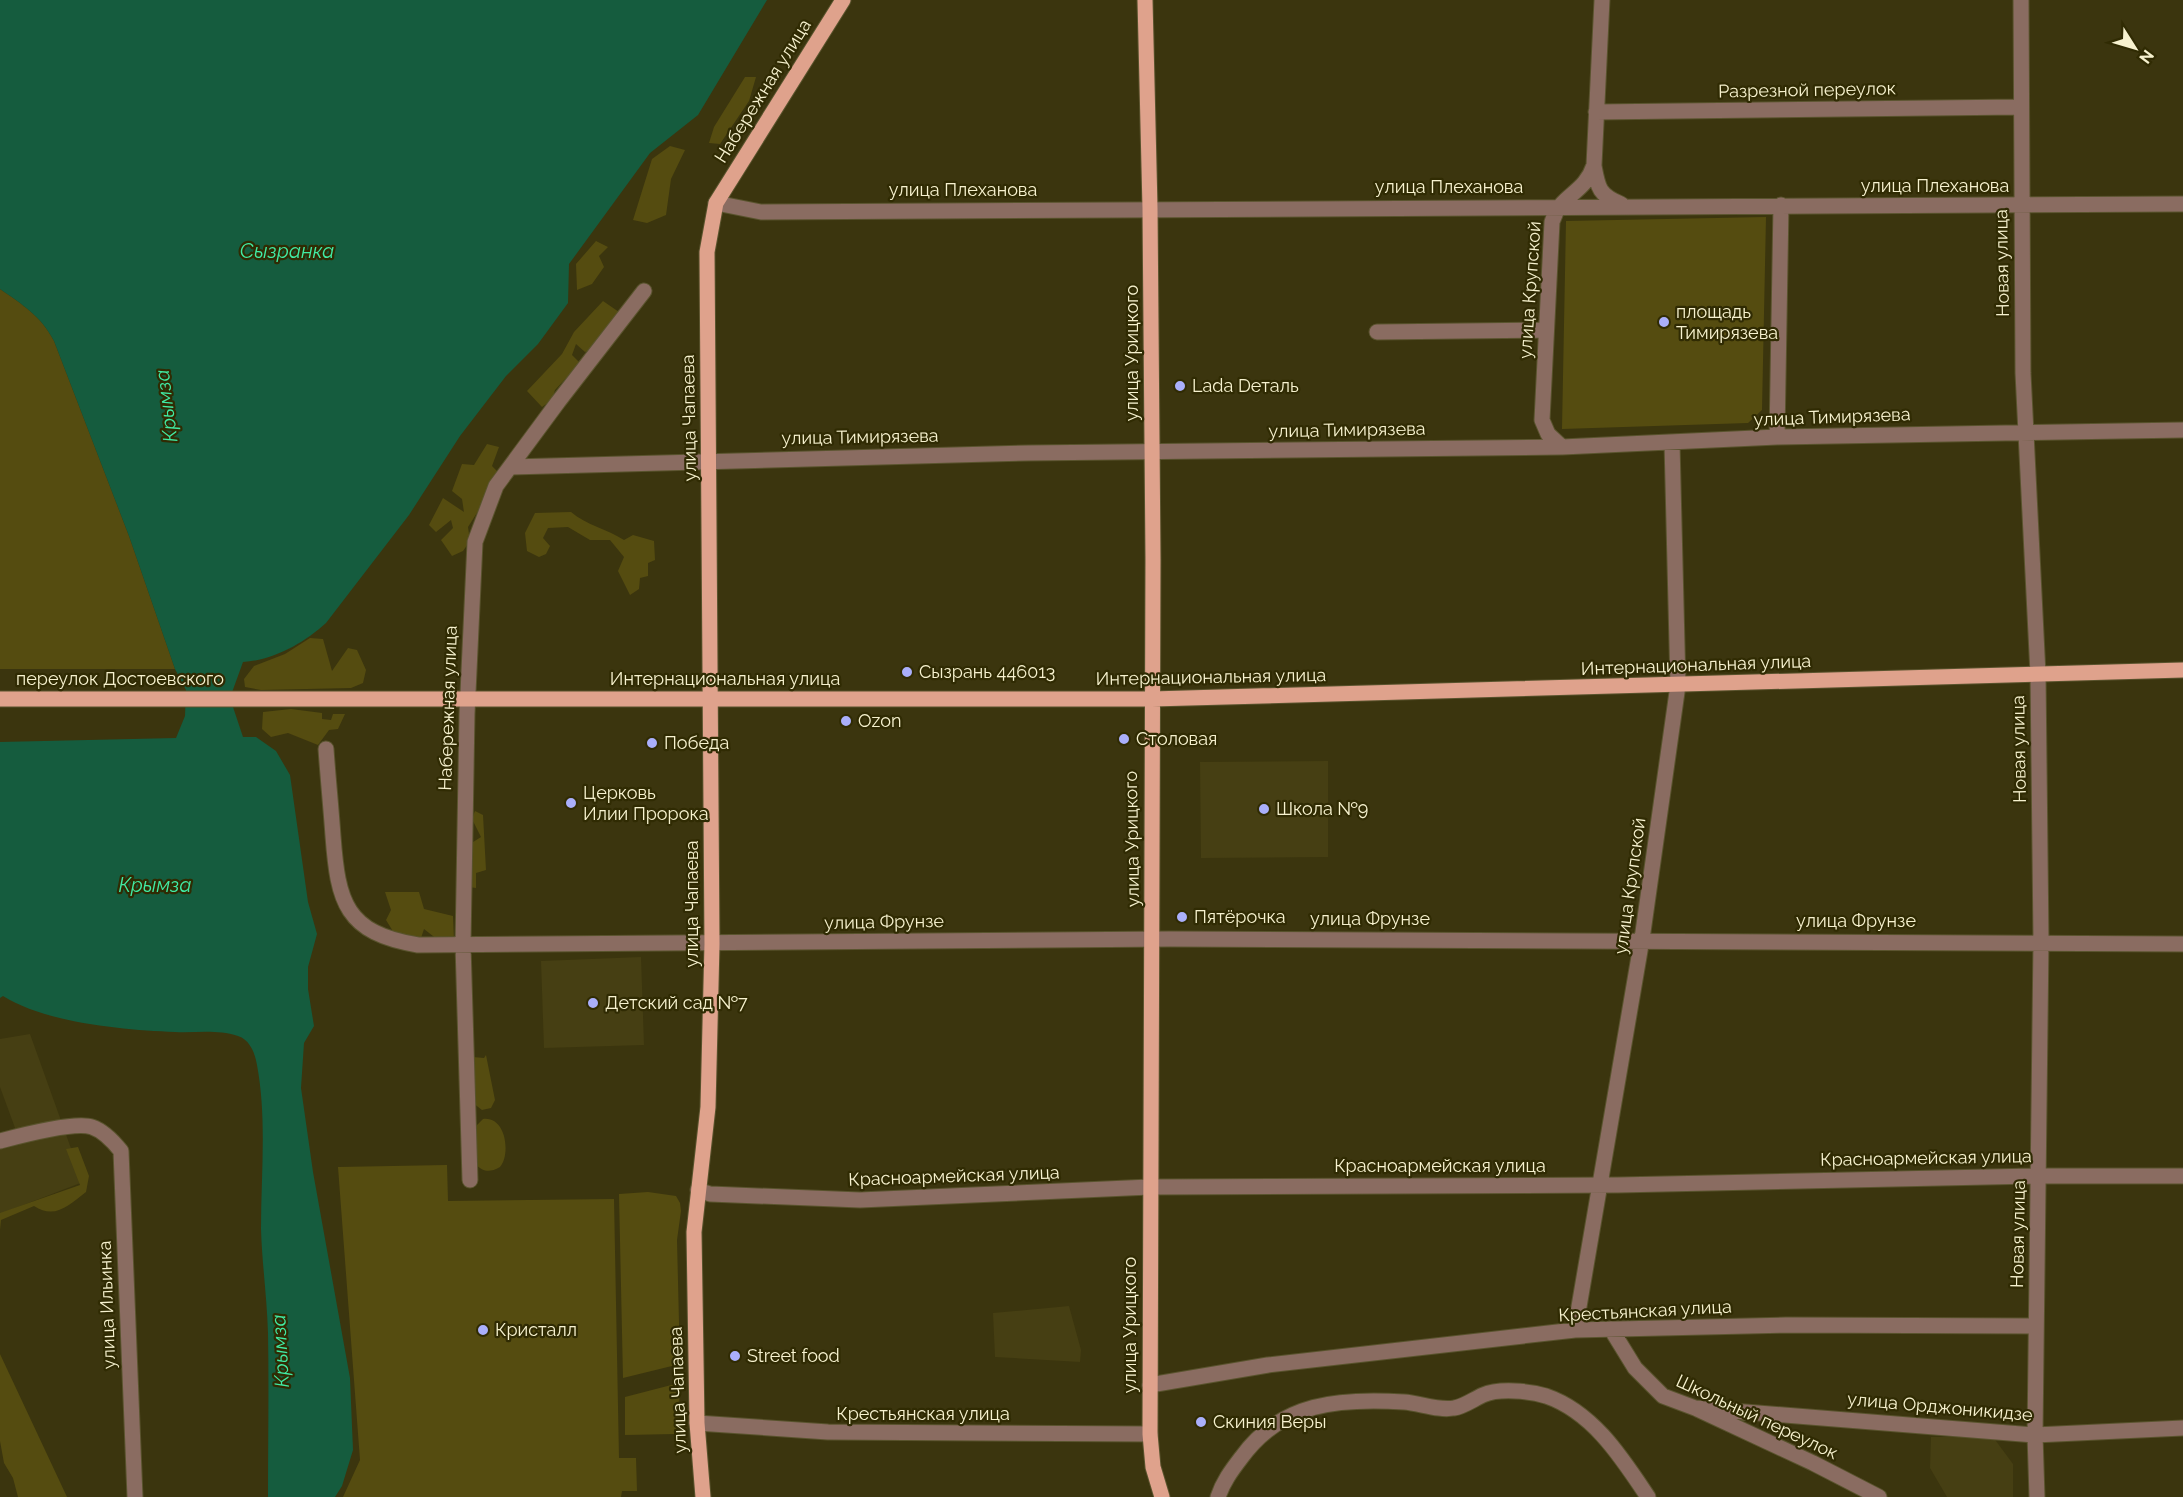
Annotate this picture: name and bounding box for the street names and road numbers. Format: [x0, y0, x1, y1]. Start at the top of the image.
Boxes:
street label: Набережная улица [710, 15, 815, 166]
street label: Разрезной переулок [1718, 77, 1896, 102]
street label: улица Плеханова [1861, 175, 2009, 196]
street label: улица Плеханова [1375, 176, 1523, 197]
street label: улица Плеханова [889, 179, 1037, 200]
street label: Новая улица [1990, 209, 2013, 317]
street label: улица Крупской [1514, 220, 1545, 359]
street label: улица Урицкого [1121, 285, 1142, 421]
street label: улица Чапаева [677, 354, 700, 482]
street label: улица Тимирязева [1753, 403, 1911, 430]
street label: улица Тимирязева [1268, 418, 1426, 441]
street label: улица Тимирязева [781, 425, 939, 448]
street label: Набережная улица [434, 625, 461, 791]
street label: Интернациональная улица [1580, 650, 1812, 679]
street label: Интернациональная улица [1096, 664, 1326, 689]
street label: переулок Достоевского [16, 668, 224, 689]
street label: Интернациональная улица [610, 668, 840, 689]
street label: Новая улица [2007, 695, 2030, 803]
street label: улица Урицкого [1120, 770, 1143, 907]
street label: улица Крупской [1610, 816, 1649, 956]
street label: улица Чапаева [681, 841, 702, 967]
street label: улица Фрунзе [1310, 908, 1430, 929]
street label: улица Фрунзе [824, 910, 945, 933]
street label: улица Фрунзе [1796, 910, 1916, 931]
street label: Красноармейская улица [1820, 1145, 2032, 1170]
street label: Красноармейская улица [1334, 1155, 1546, 1176]
street label: Красноармейская улица [848, 1161, 1060, 1190]
street label: Новая улица [2006, 1180, 2029, 1288]
street label: улица Ильинка [94, 1240, 119, 1370]
street label: улица Урицкого [1119, 1257, 1140, 1393]
street label: Крестьянская улица [1558, 1295, 1732, 1326]
street label: улица Чапаева [665, 1326, 690, 1454]
street label: Школьный переулок [1673, 1370, 1841, 1463]
street label: улица Орджоникидзе [1847, 1388, 2034, 1425]
street label: Крестьянская улица [836, 1403, 1010, 1424]

